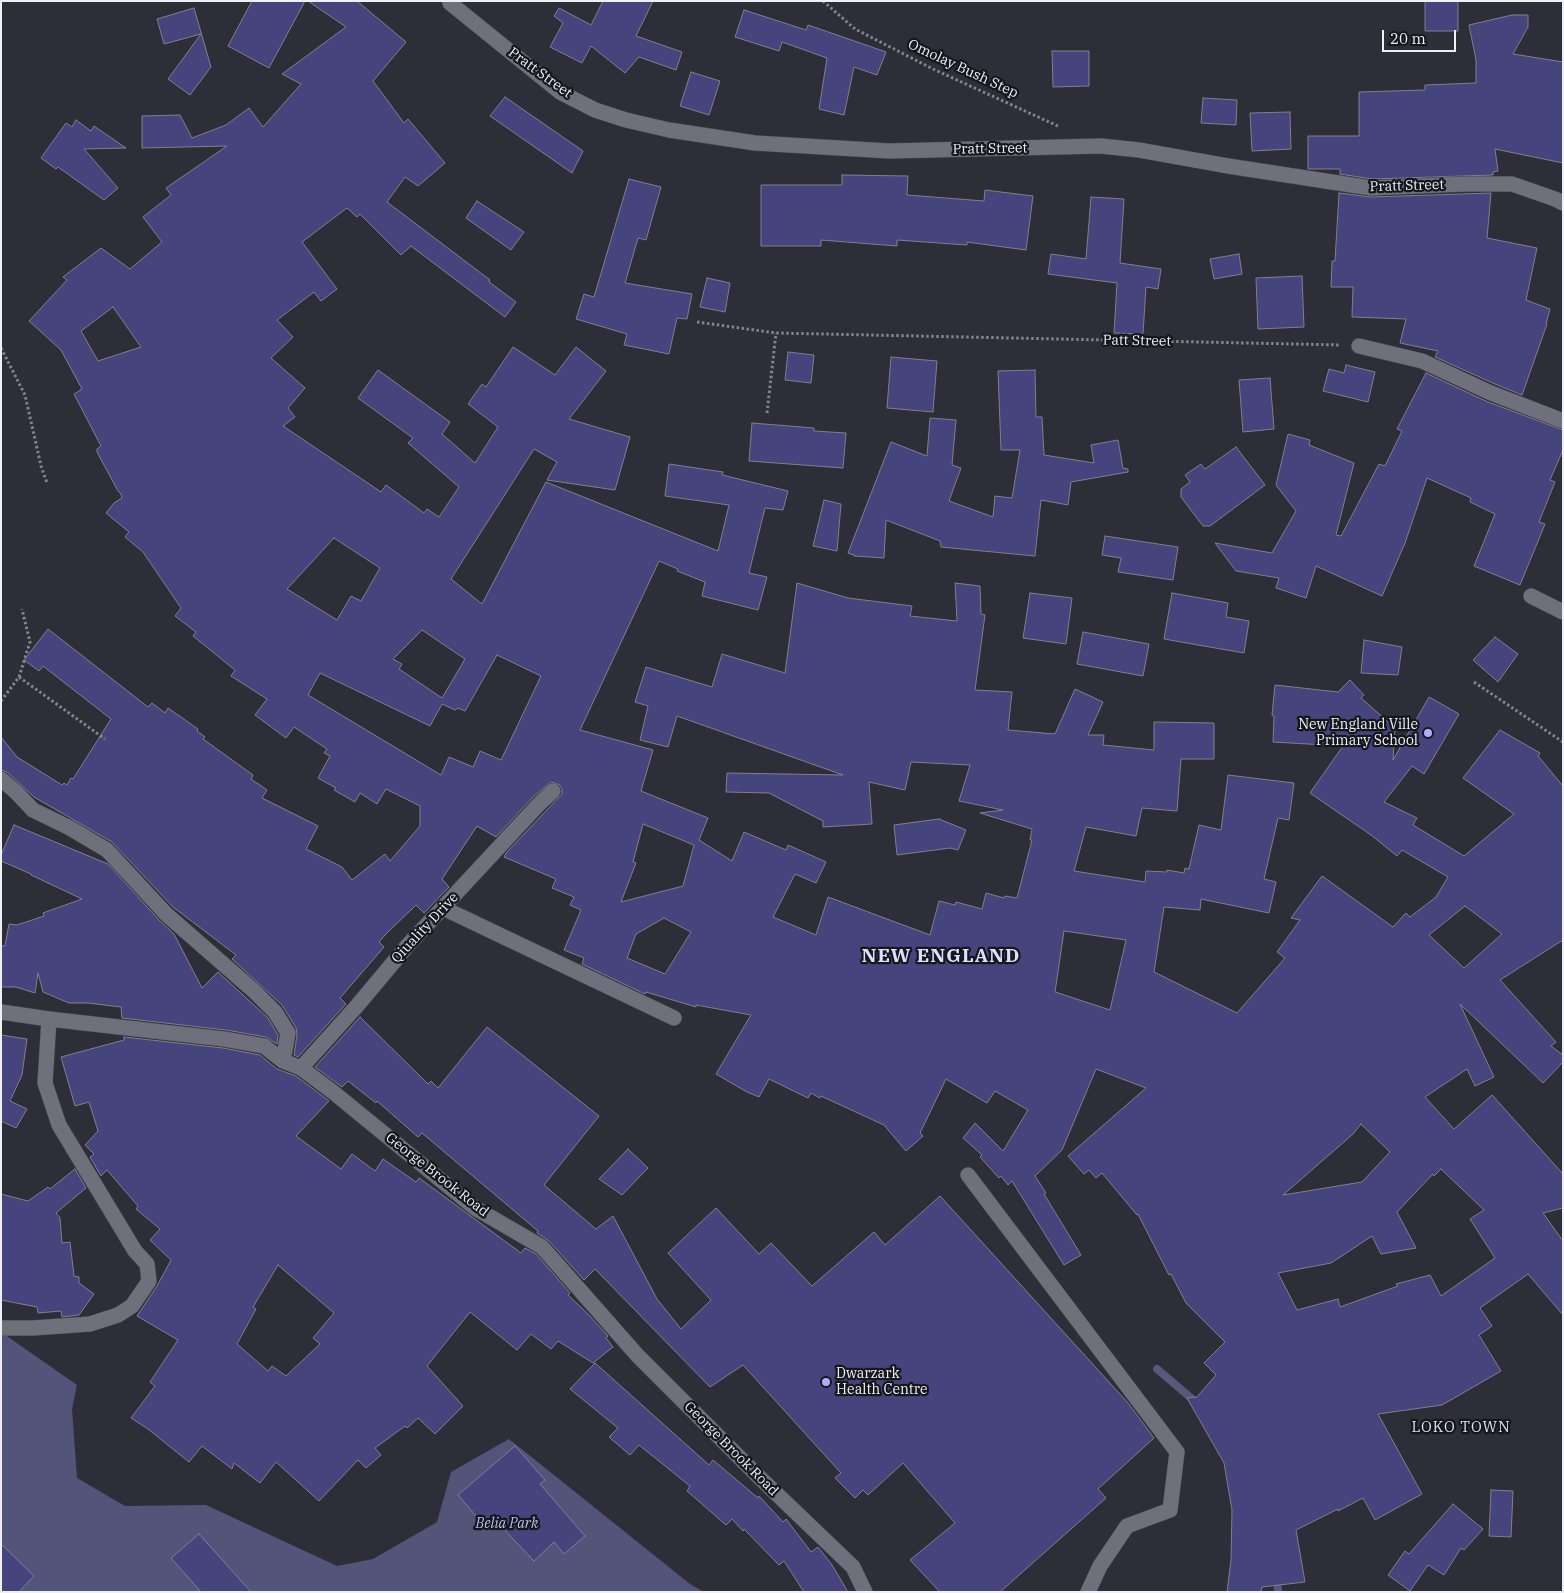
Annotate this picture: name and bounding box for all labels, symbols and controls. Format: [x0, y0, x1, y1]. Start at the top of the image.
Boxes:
scale bar [1384, 20, 1458, 52]
text: 20 m [1390, 29, 1426, 48]
street label: Omolay Bush Step [905, 36, 1021, 102]
street label: Pratt Street [505, 44, 575, 102]
street label: Pratt Street [953, 140, 1027, 158]
street label: Pratt Street [1369, 176, 1445, 196]
street label: Patt Street [1103, 332, 1171, 350]
place label: New England Ville Primary School [1298, 717, 1418, 750]
marker: New England Ville Primary School [1422, 727, 1434, 739]
street label: Qiuality Drive [388, 889, 462, 967]
district label: NEW ENGLAND [860, 946, 1022, 968]
street label: George Brook Road [382, 1129, 492, 1221]
place label: Dwarzark Health Centre [836, 1366, 927, 1398]
marker: Dwarzark Health Centre [820, 1376, 832, 1388]
street label: George Brook Road [680, 1398, 782, 1500]
district label: LOKO TOWN [1410, 1419, 1512, 1437]
park label: Belia Park [476, 1516, 538, 1532]

